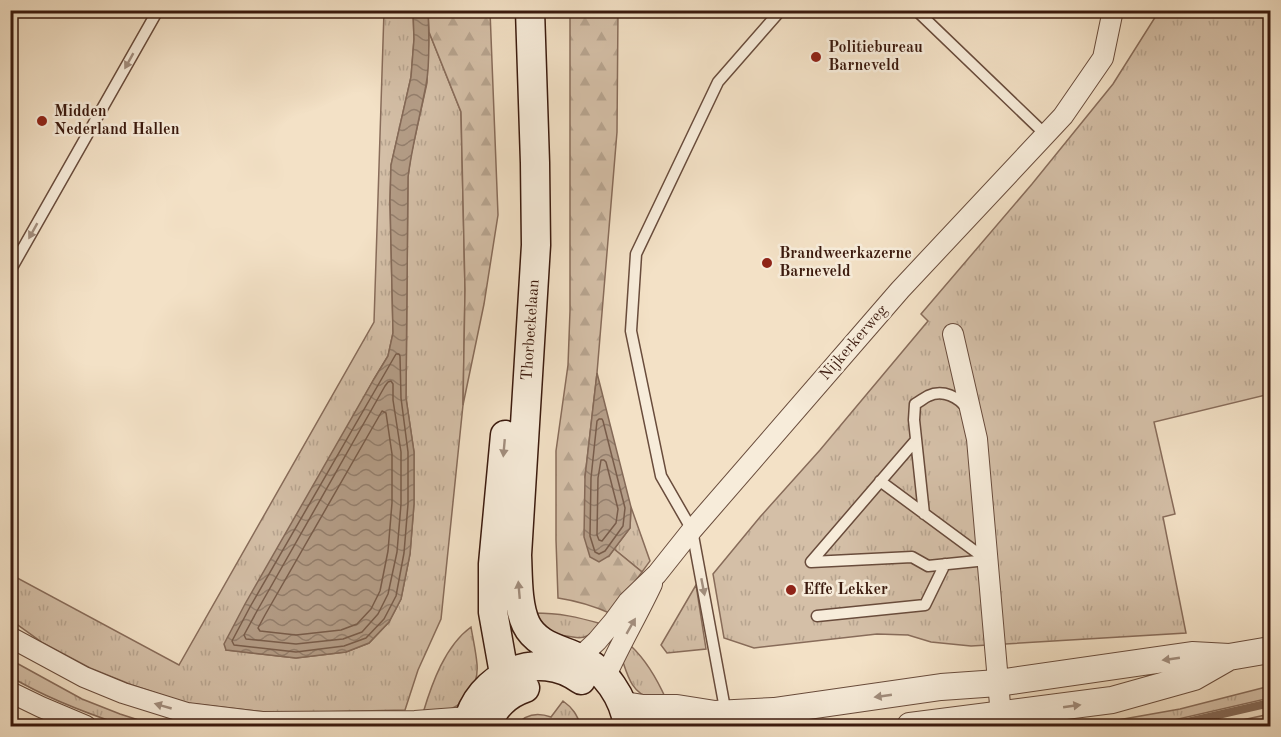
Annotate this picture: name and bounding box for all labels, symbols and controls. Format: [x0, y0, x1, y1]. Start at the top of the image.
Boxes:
place label: Politiebureau Barneveld [828, 40, 923, 74]
marker: Politiebureau Barneveld [809, 50, 823, 64]
one-way arrow [124, 53, 134, 70]
place label: Midden Nederland Hallen [54, 104, 180, 138]
marker: Midden Nederland Hallen [35, 114, 49, 128]
one-way arrow [28, 223, 38, 240]
place label: Brandweerkazerne Barneveld [779, 246, 912, 280]
marker: Brandweerkazerne Barneveld [760, 256, 774, 270]
street label: Thorbeckelaan [519, 278, 543, 381]
street label: Nijkerkerweg [817, 302, 891, 384]
one-way arrow [499, 439, 509, 458]
one-way arrow [698, 578, 707, 597]
one-way arrow [514, 581, 524, 600]
place label: Effe Lekker [803, 582, 888, 598]
marker: Effe Lekker [784, 583, 798, 597]
one-way arrow [625, 618, 636, 634]
one-way arrow [1161, 654, 1180, 663]
one-way arrow [873, 691, 892, 700]
one-way arrow [154, 701, 172, 710]
one-way arrow [1063, 701, 1082, 710]

